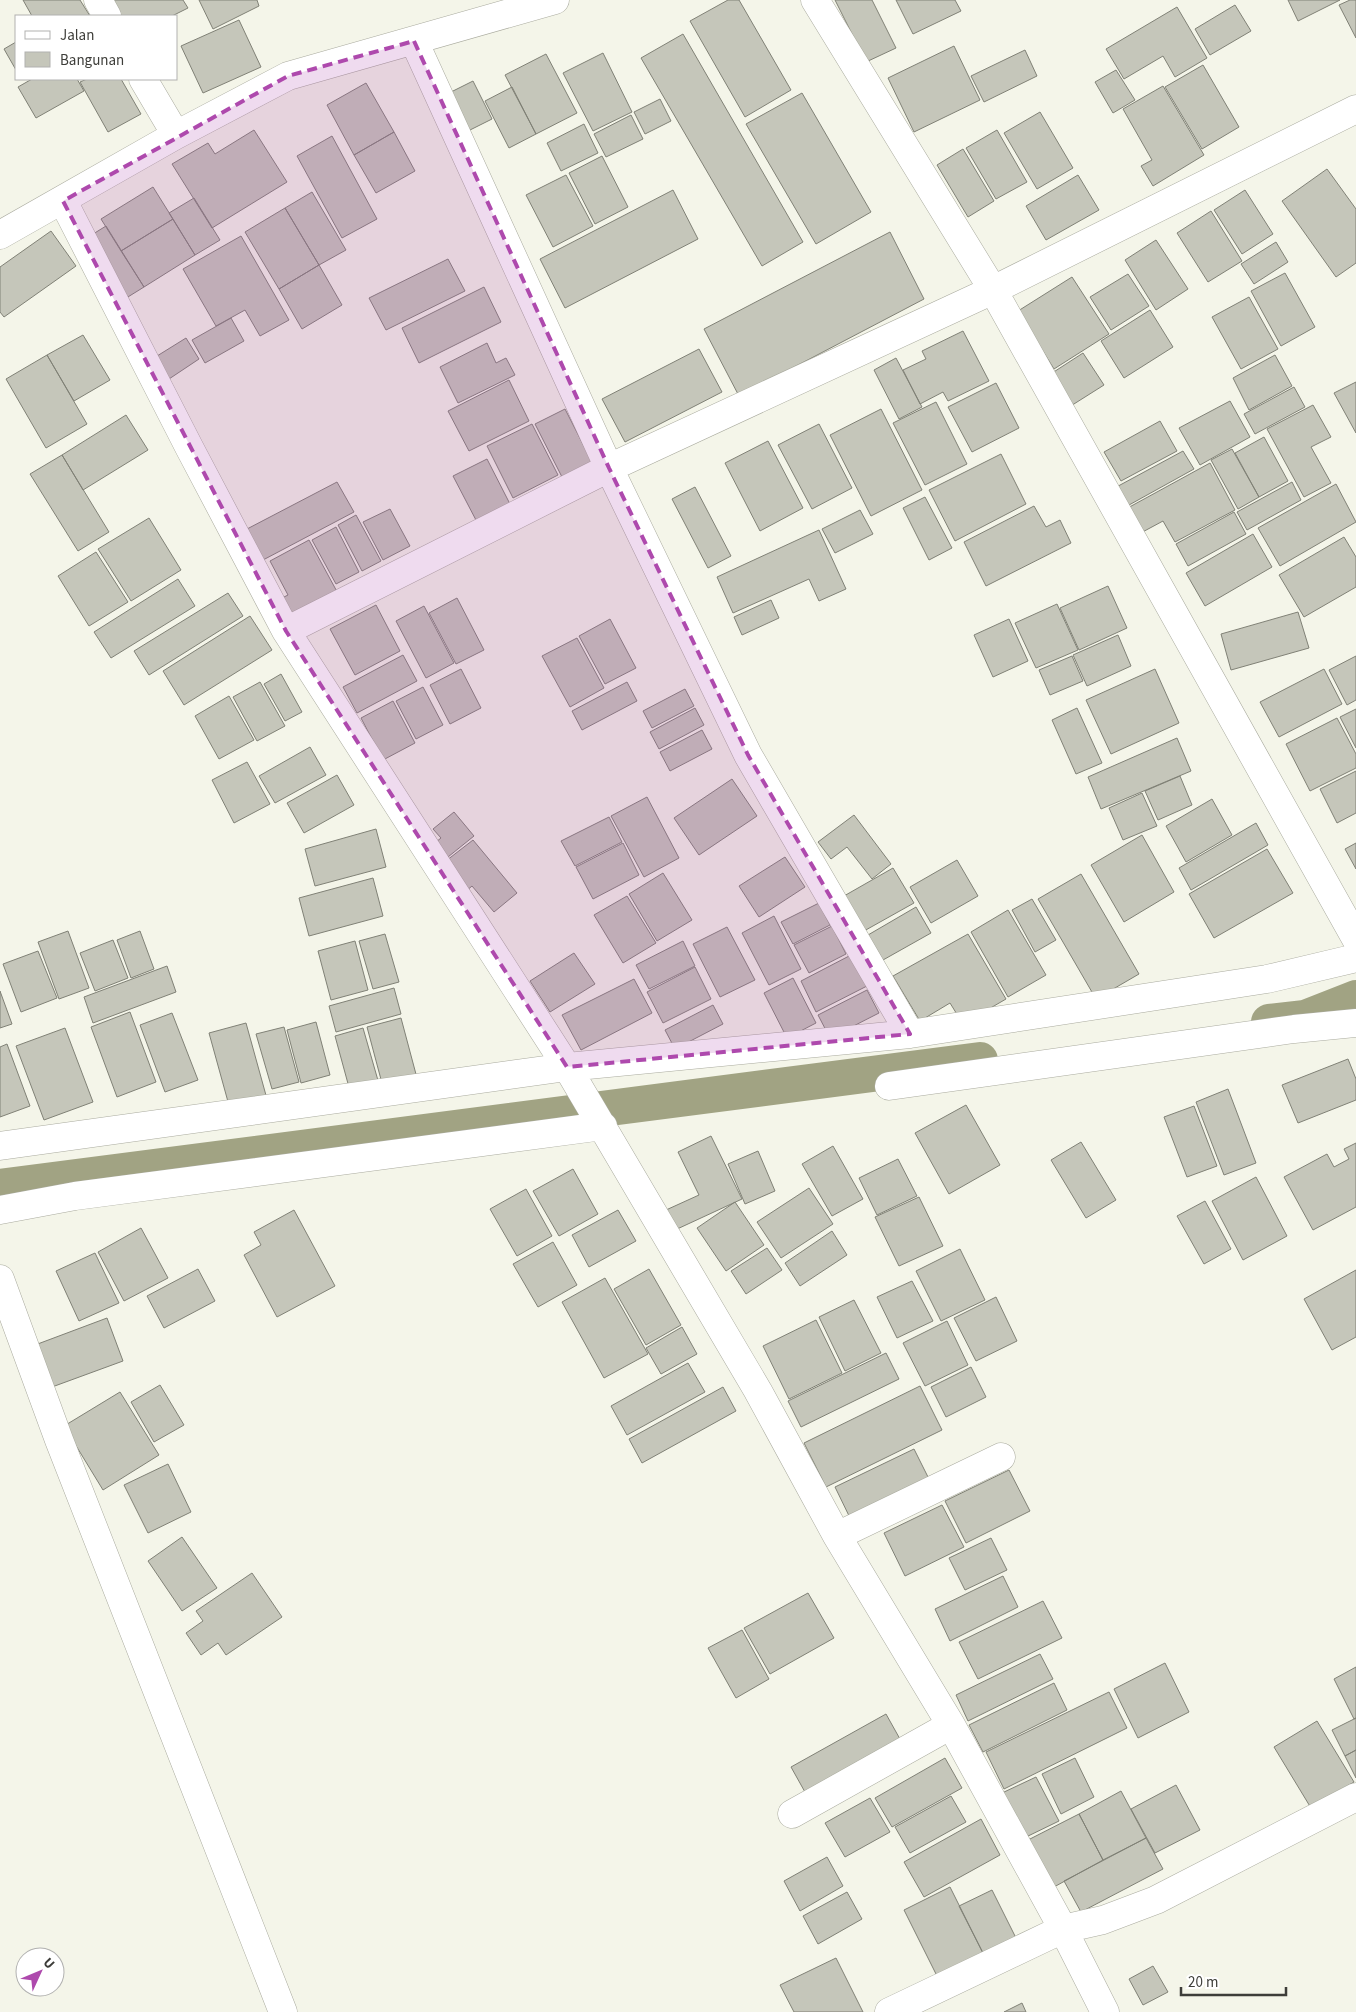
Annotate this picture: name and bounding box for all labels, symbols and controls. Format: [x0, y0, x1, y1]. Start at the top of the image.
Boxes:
legend [15, 15, 178, 80]
text: Jalan [60, 25, 94, 46]
text: Bangunan [60, 50, 124, 71]
north arrow [15, 1947, 65, 1997]
text: U [38, 1953, 59, 1974]
scale bar [1181, 1964, 1286, 1996]
text: 20 m [1188, 1972, 1218, 1993]

